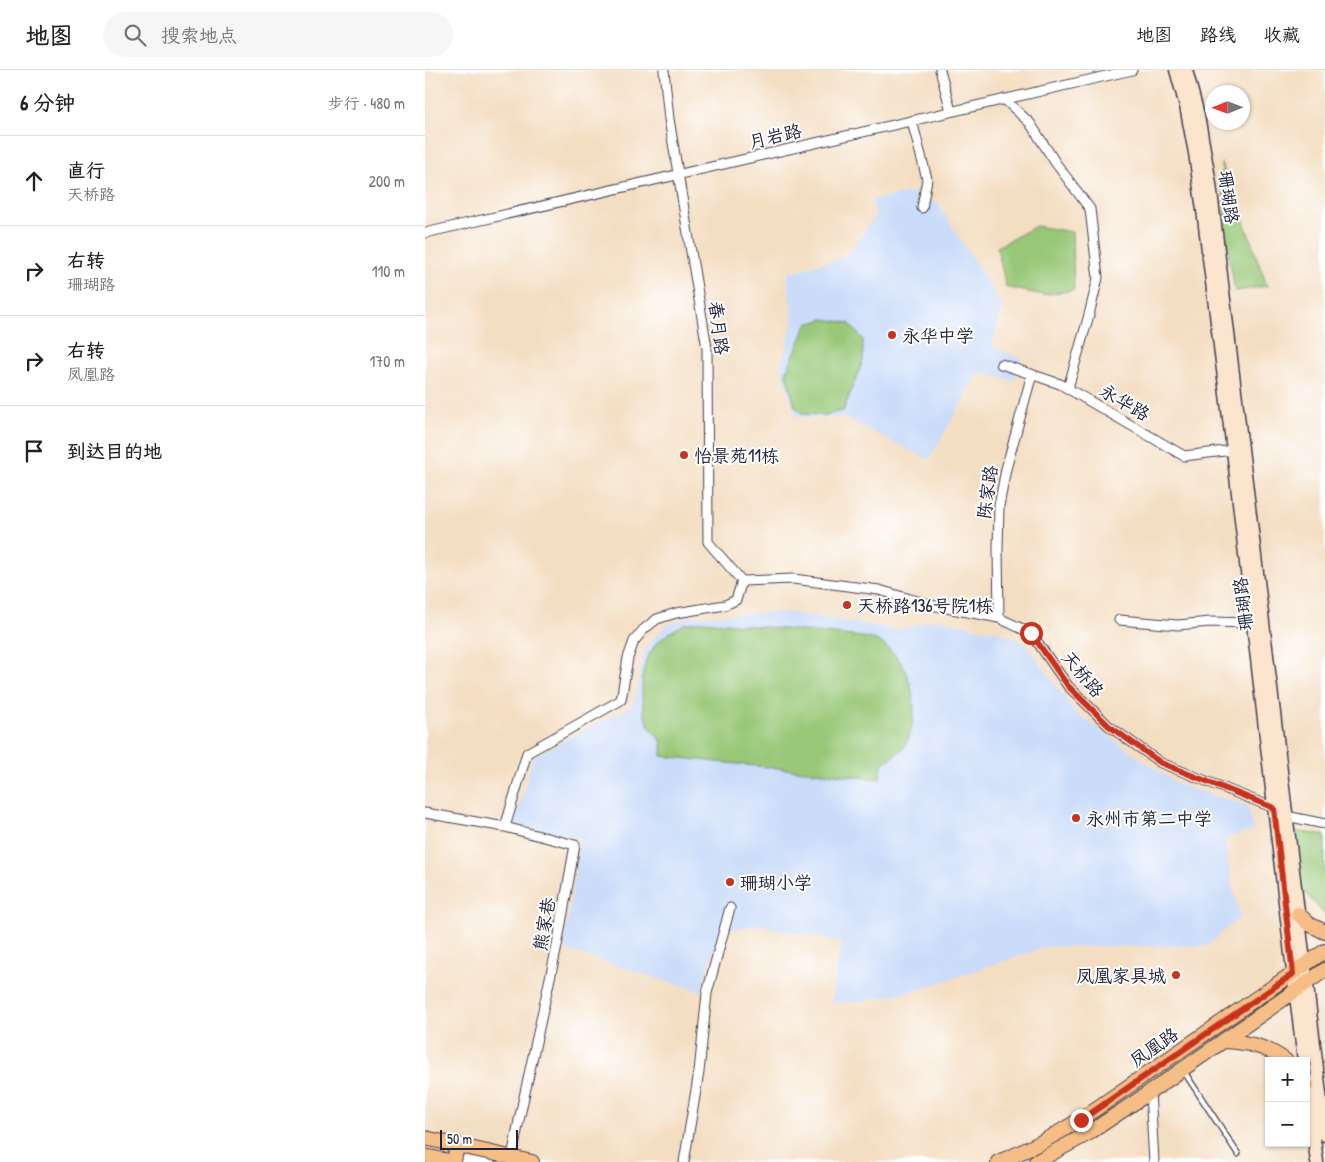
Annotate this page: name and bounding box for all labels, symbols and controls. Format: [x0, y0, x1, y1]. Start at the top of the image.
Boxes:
search box [103, 12, 453, 57]
text: 地图 [25, 19, 73, 51]
icon: search [121, 21, 149, 49]
text: 搜索地点 [161, 22, 237, 48]
text: 地图 [1136, 22, 1172, 47]
text: 路线 [1200, 22, 1236, 47]
text: 收藏 [1264, 22, 1300, 47]
north arrow [1205, 85, 1250, 130]
text: 6 分钟 [20, 88, 75, 117]
text: 步行 · 480 m [328, 92, 405, 114]
street label: 月岩路 [746, 118, 804, 154]
text: 直行 [67, 157, 105, 183]
icon: ahead [20, 167, 48, 195]
street label: 珊瑚路 [1213, 169, 1245, 225]
text: 200 m [369, 170, 405, 192]
text: 天桥路 [67, 183, 115, 205]
text: 右转 [67, 247, 105, 273]
icon: right [20, 257, 48, 285]
text: 110 m [372, 260, 405, 282]
text: 珊瑚路 [67, 273, 115, 295]
street label: 春月路 [703, 300, 735, 356]
place label: 永华中学 [902, 323, 974, 348]
marker: 永华中学 [886, 329, 898, 341]
text: 右转 [67, 337, 105, 363]
icon: right [20, 347, 48, 375]
text: 170 m [370, 350, 405, 372]
text: 凤凰路 [67, 363, 115, 385]
street label: 永华路 [1095, 378, 1155, 426]
icon: arrive [20, 437, 48, 465]
text: 到达目的地 [67, 438, 162, 464]
place label: 怡景苑11栋 [694, 443, 779, 468]
marker: 怡景苑11栋 [678, 449, 690, 461]
street label: 陈家路 [971, 464, 1003, 520]
street label: 珊瑚路 [1227, 576, 1259, 632]
place label: 天桥路136号院1栋 [857, 593, 993, 618]
marker: 天桥路136号院1栋 [841, 599, 853, 611]
route start [1020, 622, 1043, 645]
street label: 天桥路 [1056, 645, 1110, 703]
place label: 永州市第二中学 [1086, 806, 1212, 831]
marker: 永州市第二中学 [1070, 812, 1082, 824]
place label: 珊瑚小学 [740, 870, 812, 895]
marker: 珊瑚小学 [724, 876, 736, 888]
street label: 熊家巷 [527, 895, 561, 953]
place label: 凤凰家具城 [1076, 963, 1166, 988]
marker: 凤凰家具城 [1170, 969, 1182, 981]
street label: 凤凰路 [1125, 1021, 1183, 1073]
map controls [1265, 1057, 1310, 1147]
button: + [1265, 1057, 1310, 1102]
button: − [1265, 1102, 1310, 1147]
route end [1070, 1109, 1093, 1132]
scale bar [440, 1127, 517, 1150]
text: 50 m [447, 1129, 472, 1148]

